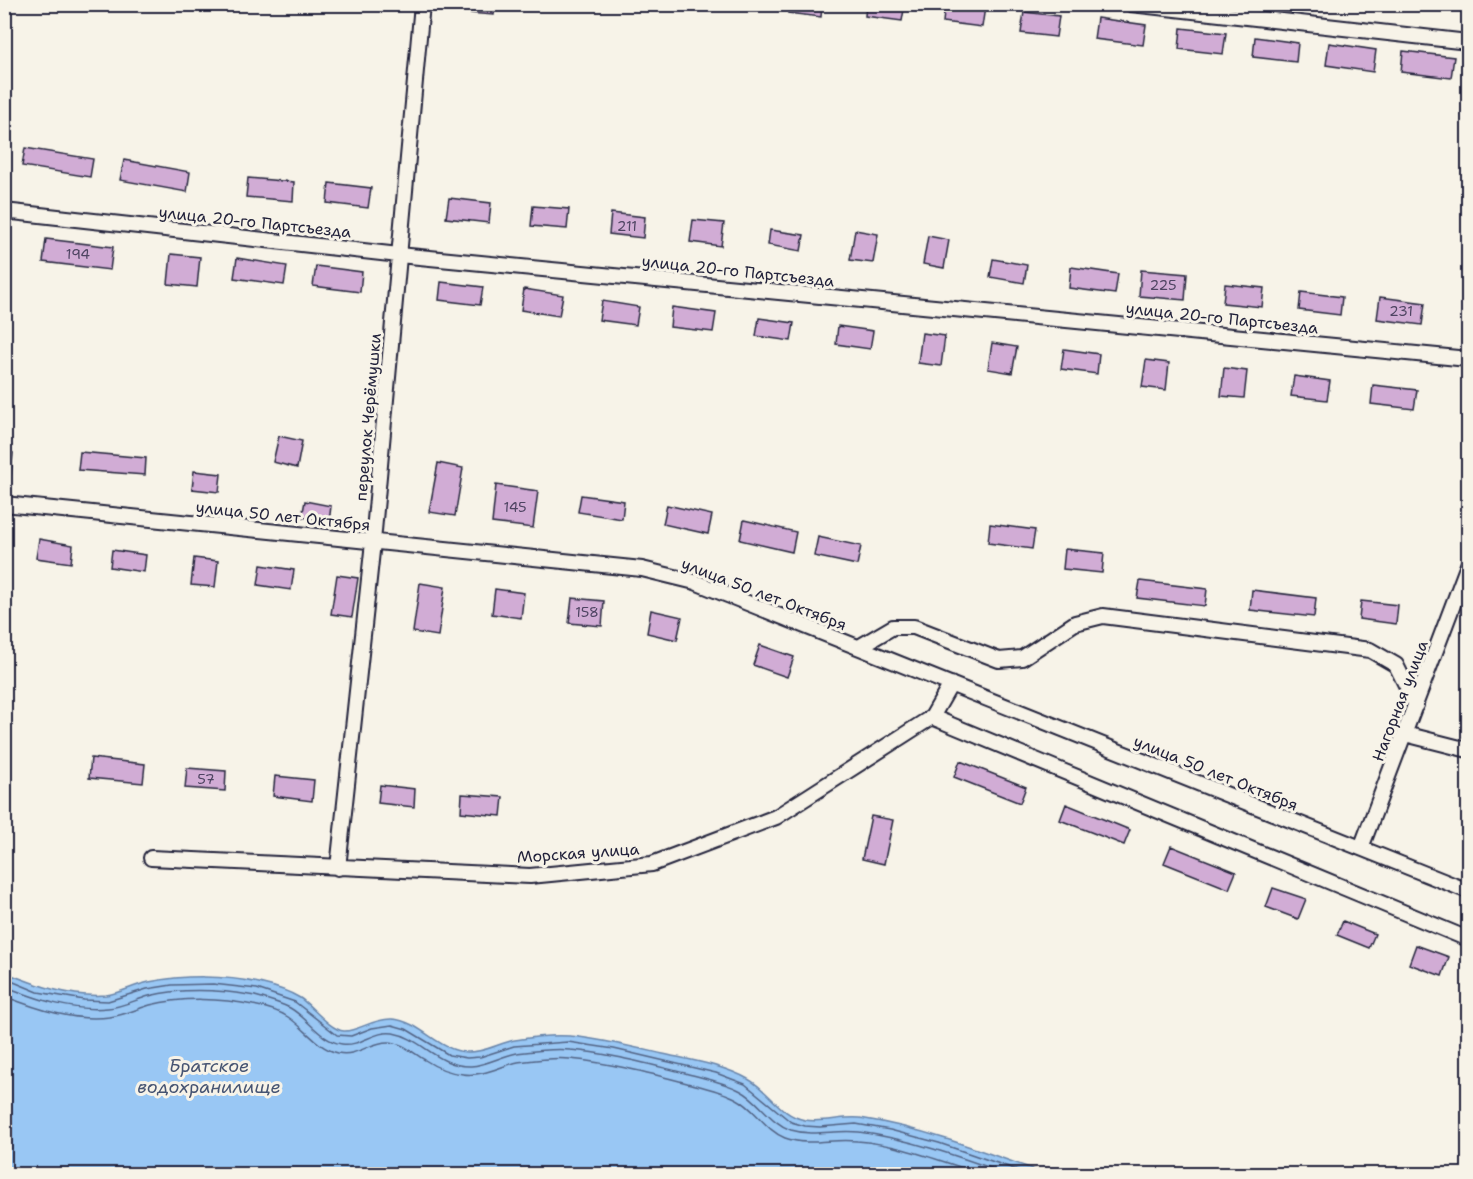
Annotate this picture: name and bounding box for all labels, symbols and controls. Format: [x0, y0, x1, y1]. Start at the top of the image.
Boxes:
street label: улица 20-го Партсъезда [158, 201, 352, 243]
house number: 211 [617, 217, 637, 235]
house number: 194 [66, 245, 90, 263]
street label: улица 20-го Партсъезда [641, 250, 835, 292]
house number: 225 [1149, 276, 1177, 294]
street label: улица 20-го Партсъезда [1125, 297, 1319, 339]
house number: 231 [1389, 302, 1413, 320]
street label: переулок Черёмушки [350, 332, 386, 502]
street label: улица 50 лет Октября [195, 496, 371, 536]
house number: 145 [503, 498, 527, 516]
street label: улица 50 лет Октября [678, 553, 850, 635]
house number: 158 [575, 603, 599, 621]
street label: Нагорная улица [1367, 637, 1433, 765]
street label: улица 50 лет Октября [1131, 730, 1301, 816]
house number: 57 [197, 770, 215, 788]
street label: Морская улица [516, 838, 640, 868]
water label: Братское водохранилище [137, 1054, 281, 1099]

